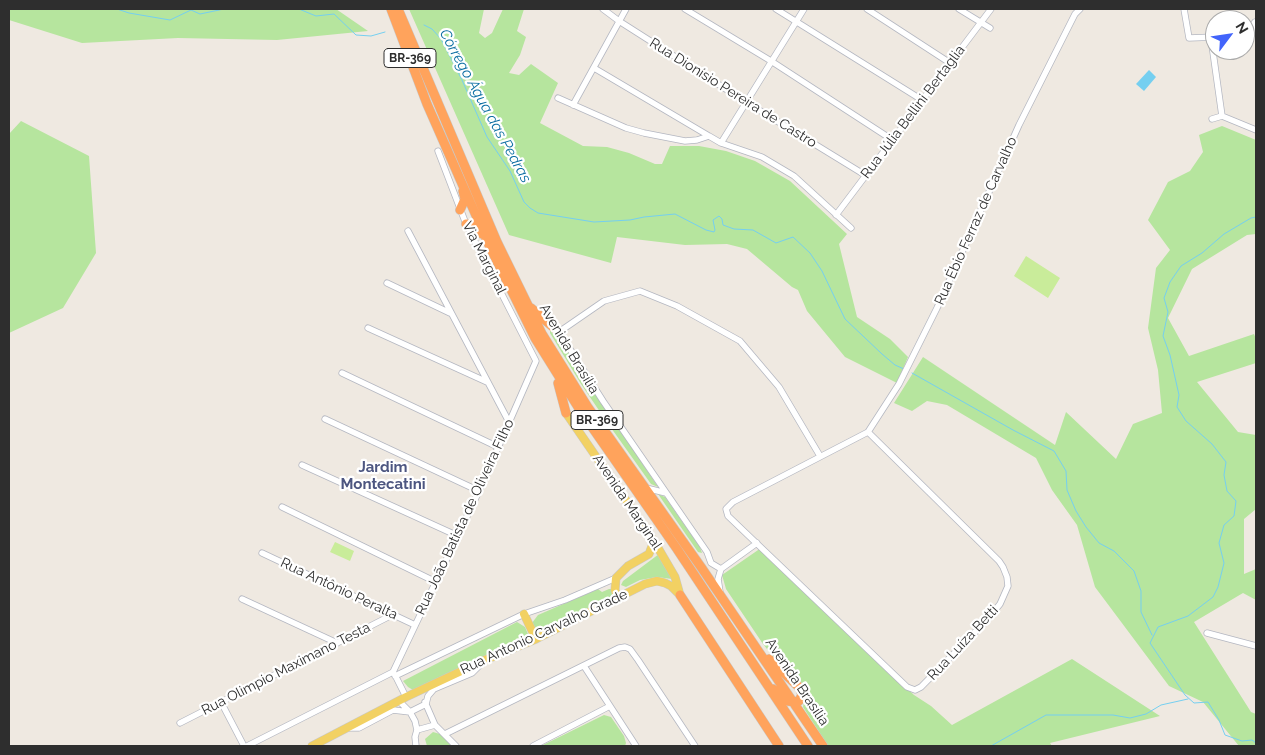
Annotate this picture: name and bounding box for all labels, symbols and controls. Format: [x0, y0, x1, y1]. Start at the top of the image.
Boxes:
north arrow [1205, 10, 1255, 60]
text: N [1232, 19, 1252, 36]
water label: Córrego Água das Pedras [435, 26, 535, 186]
street label: Rua Dionísio Pereira de Castro [646, 34, 820, 152]
street label: Rua Júlia Bellini Bertaglia [857, 42, 969, 182]
road number: BR-369 [384, 48, 436, 68]
street label: Rua Ébio Ferraz de Carvalho [931, 134, 1021, 308]
street label: Via Marginal [458, 219, 510, 297]
street label: Avenida Brasília [536, 301, 602, 397]
road number: BR-369 [571, 410, 623, 430]
street label: Rua João Batista de Oliveira Filho [412, 416, 518, 618]
street label: Avenida Marginal [589, 451, 665, 553]
district label: Jardim Montecatini [340, 458, 426, 493]
street label: Rua Antônio Peralta [278, 554, 400, 624]
street label: Rua Antonio Carvalho Grade [458, 586, 630, 678]
street label: Rua Luíza Betti [924, 602, 1002, 684]
street label: Rua Olimpio Maximano Testa [199, 619, 373, 719]
street label: Avenida Brasília [762, 635, 832, 729]

